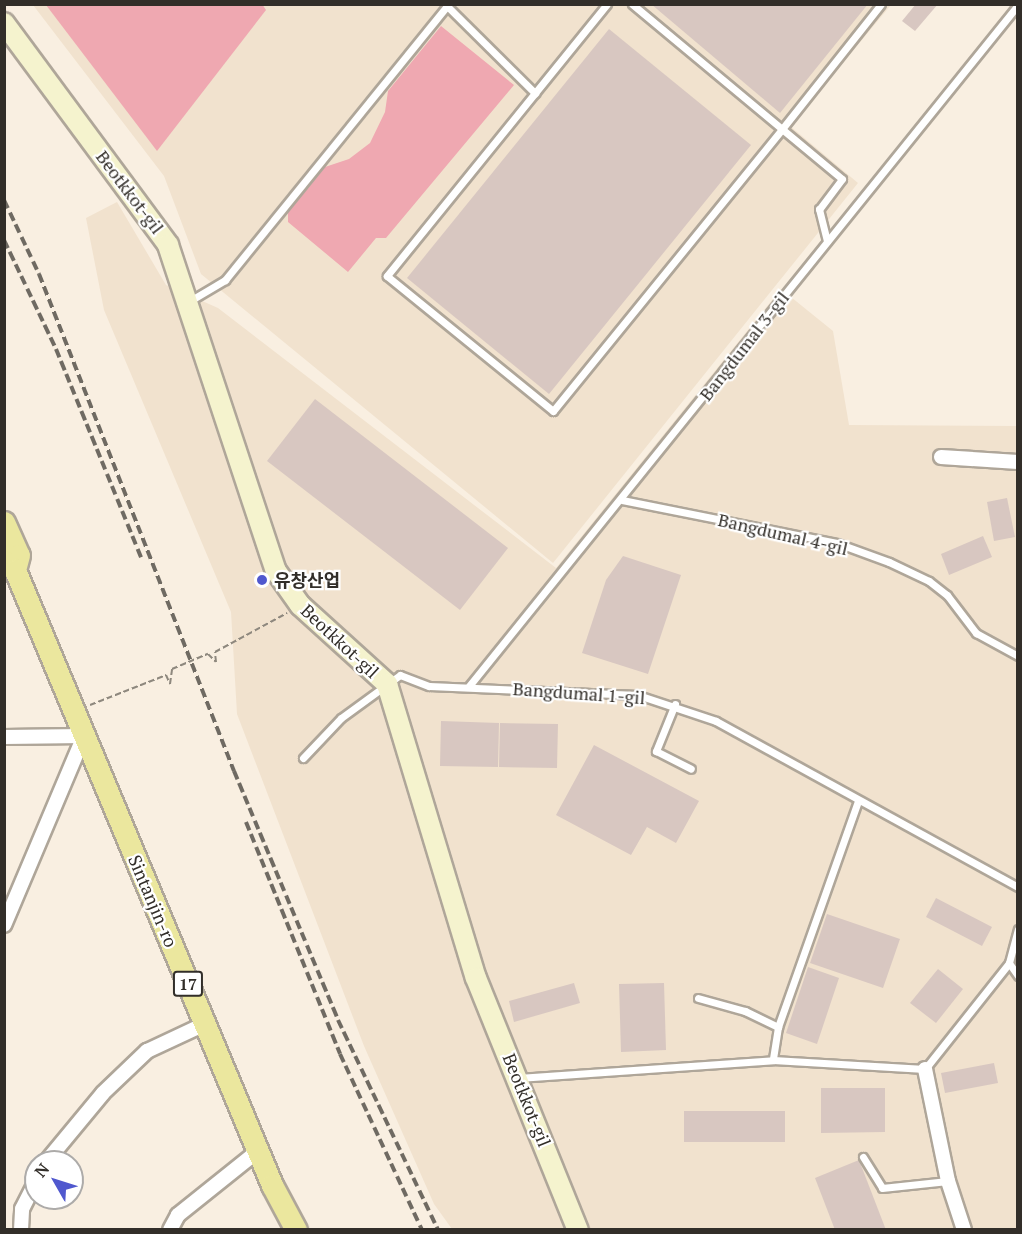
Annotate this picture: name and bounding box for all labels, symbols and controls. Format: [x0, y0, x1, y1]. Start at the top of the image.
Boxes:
street label: Beotkkot-gil [92, 146, 168, 238]
street label: Bangdumal 3-gil [695, 287, 793, 405]
street label: Bangdumal 4-gil [716, 509, 850, 559]
place label: 유창산업 [274, 569, 340, 591]
marker: 유창산업 [255, 573, 269, 587]
street label: Beotkkot-gil [297, 599, 383, 683]
street label: Bangdumal 1-gil [512, 678, 646, 708]
street label: Sintanjin-ro [124, 852, 182, 950]
road number: 17 [172, 971, 204, 997]
street label: Beotkkot-gil [499, 1050, 555, 1150]
north arrow [24, 1150, 84, 1210]
text: N [29, 1158, 54, 1182]

